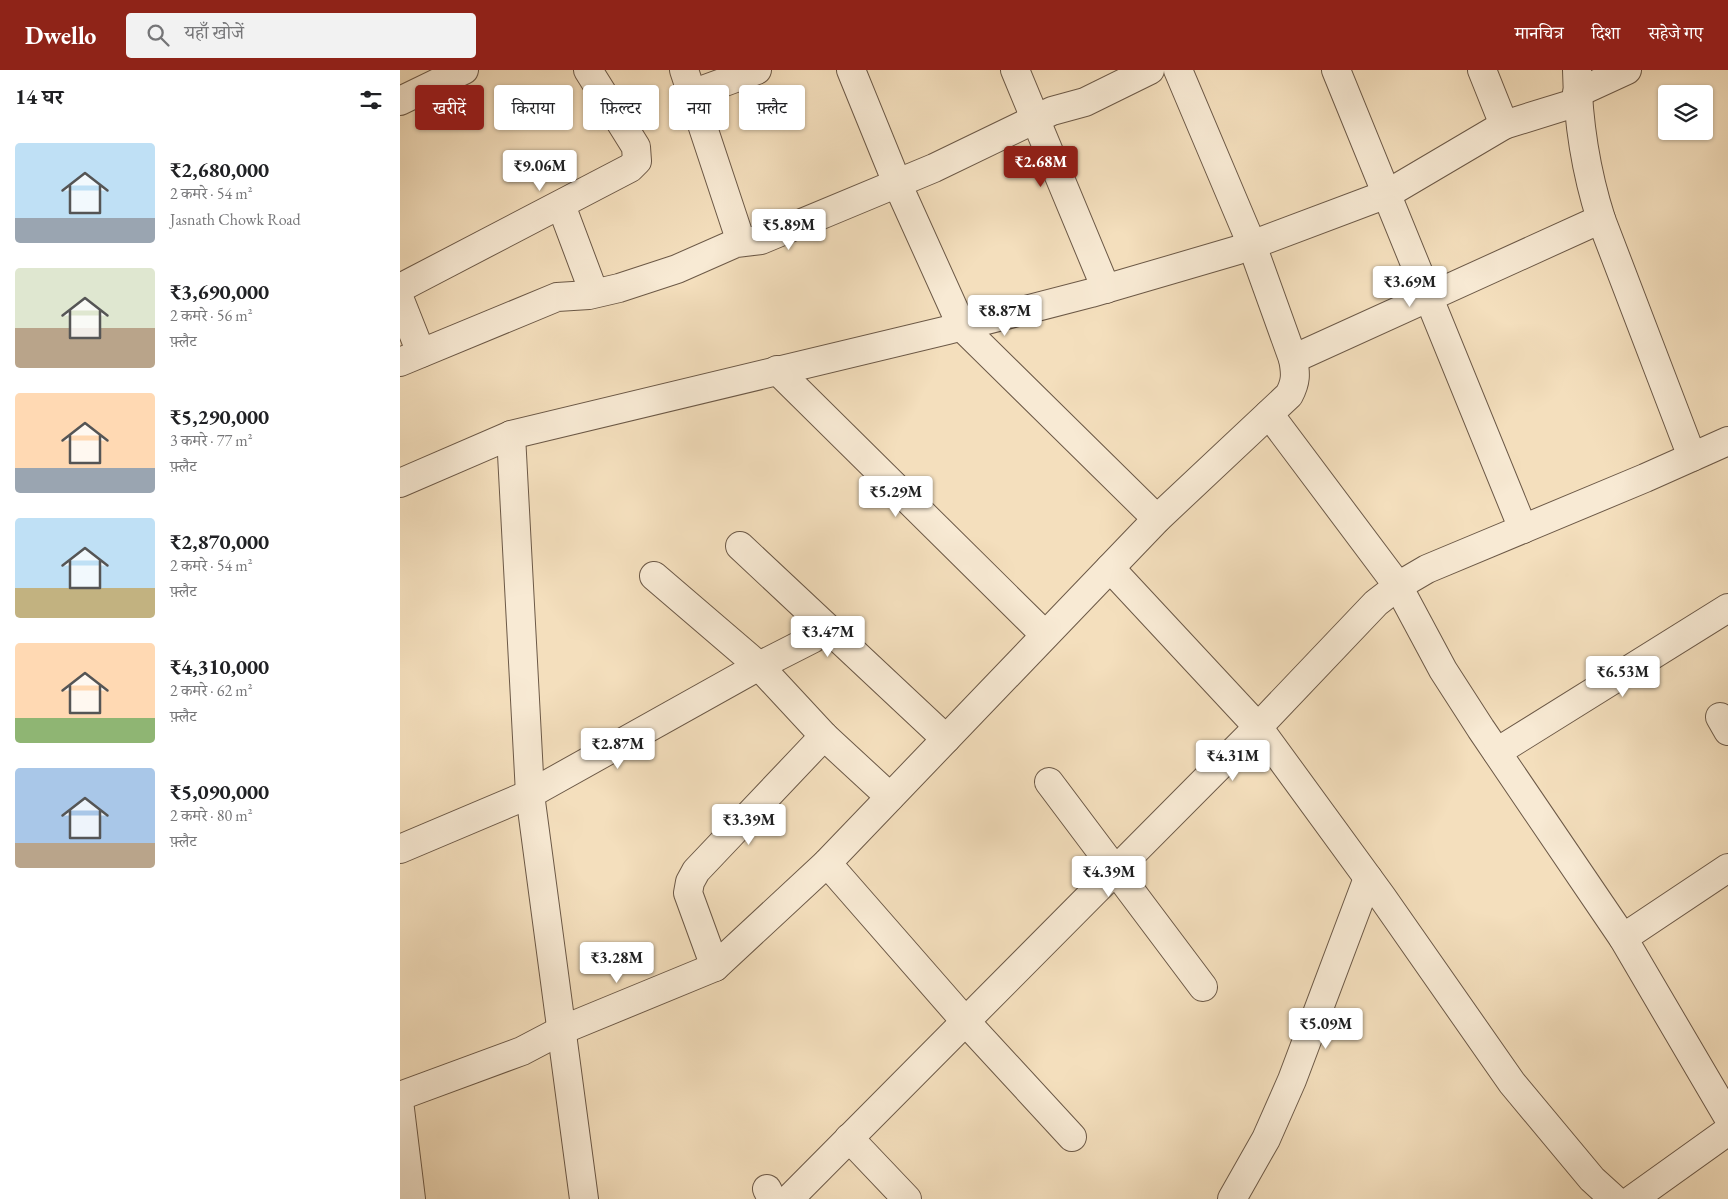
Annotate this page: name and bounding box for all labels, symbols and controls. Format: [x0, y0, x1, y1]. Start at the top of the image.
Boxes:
search box [126, 13, 476, 58]
text: Dwello [25, 20, 96, 51]
text: यहाँ खोजें [184, 20, 244, 45]
icon: search [144, 21, 172, 49]
text: मानचित्र [1515, 21, 1564, 44]
text: दिशा [1592, 21, 1620, 44]
text: सहेजे गए [1648, 21, 1703, 44]
text: 14 घर [15, 83, 63, 110]
chip: खरीदें [415, 85, 484, 130]
chip: किराया [494, 85, 573, 130]
chip: फ़िल्टर [583, 85, 659, 130]
chip: नया [669, 85, 729, 130]
chip: फ़्लैट [739, 85, 805, 130]
map controls [1658, 85, 1713, 140]
button: layers [1658, 85, 1713, 140]
icon: filters [357, 86, 385, 114]
pin: ₹2.68M [1000, 146, 1082, 188]
pin: ₹9.06M [499, 150, 581, 192]
text: ₹2.68M [1015, 151, 1067, 172]
text: ₹9.06M [514, 155, 566, 176]
text: ₹2,680,000 [170, 156, 269, 183]
icon: home [55, 163, 115, 223]
text: 2 कमरे · 54 m² [170, 183, 253, 204]
pin: ₹5.89M [748, 208, 830, 251]
text: Jasnath Chowk Road [170, 209, 301, 230]
text: ₹5.89M [763, 214, 815, 235]
pin: ₹3.69M [1369, 266, 1451, 308]
text: ₹3.69M [1384, 271, 1436, 292]
text: ₹3,690,000 [170, 278, 269, 305]
icon: home [55, 288, 115, 348]
pin: ₹8.87M [964, 294, 1046, 337]
text: ₹8.87M [979, 300, 1031, 321]
text: 2 कमरे · 56 m² [170, 305, 253, 326]
text: फ़्लैट [170, 331, 197, 352]
text: ₹5,290,000 [170, 403, 269, 430]
icon: home [55, 413, 115, 473]
text: 3 कमरे · 77 m² [170, 430, 253, 451]
text: फ़्लैट [170, 456, 197, 477]
pin: ₹5.29M [855, 476, 937, 518]
text: ₹5.29M [870, 481, 922, 502]
text: ₹2,870,000 [170, 528, 269, 555]
icon: home [55, 538, 115, 598]
text: 2 कमरे · 54 m² [170, 555, 253, 576]
text: फ़्लैट [170, 581, 197, 602]
pin: ₹3.47M [787, 616, 869, 658]
text: ₹3.47M [802, 621, 854, 642]
text: ₹4,310,000 [170, 653, 269, 680]
pin: ₹6.53M [1582, 656, 1664, 698]
text: ₹6.53M [1597, 661, 1649, 682]
icon: home [55, 663, 115, 723]
text: 2 कमरे · 62 m² [170, 680, 253, 701]
text: फ़्लैट [170, 706, 197, 727]
pin: ₹2.87M [577, 728, 659, 770]
text: ₹2.87M [592, 733, 644, 754]
pin: ₹4.31M [1192, 740, 1274, 782]
text: ₹4.31M [1207, 745, 1259, 766]
text: ₹5,090,000 [170, 778, 269, 805]
icon: home [55, 788, 115, 848]
pin: ₹3.39M [708, 804, 790, 846]
text: 2 कमरे · 80 m² [170, 805, 253, 826]
text: ₹3.39M [723, 809, 775, 830]
text: फ़्लैट [170, 831, 197, 852]
pin: ₹4.39M [1068, 856, 1150, 898]
text: ₹4.39M [1083, 861, 1135, 882]
pin: ₹3.28M [576, 942, 658, 984]
text: ₹3.28M [591, 947, 643, 968]
pin: ₹5.09M [1285, 1008, 1367, 1050]
text: ₹5.09M [1300, 1013, 1352, 1034]

